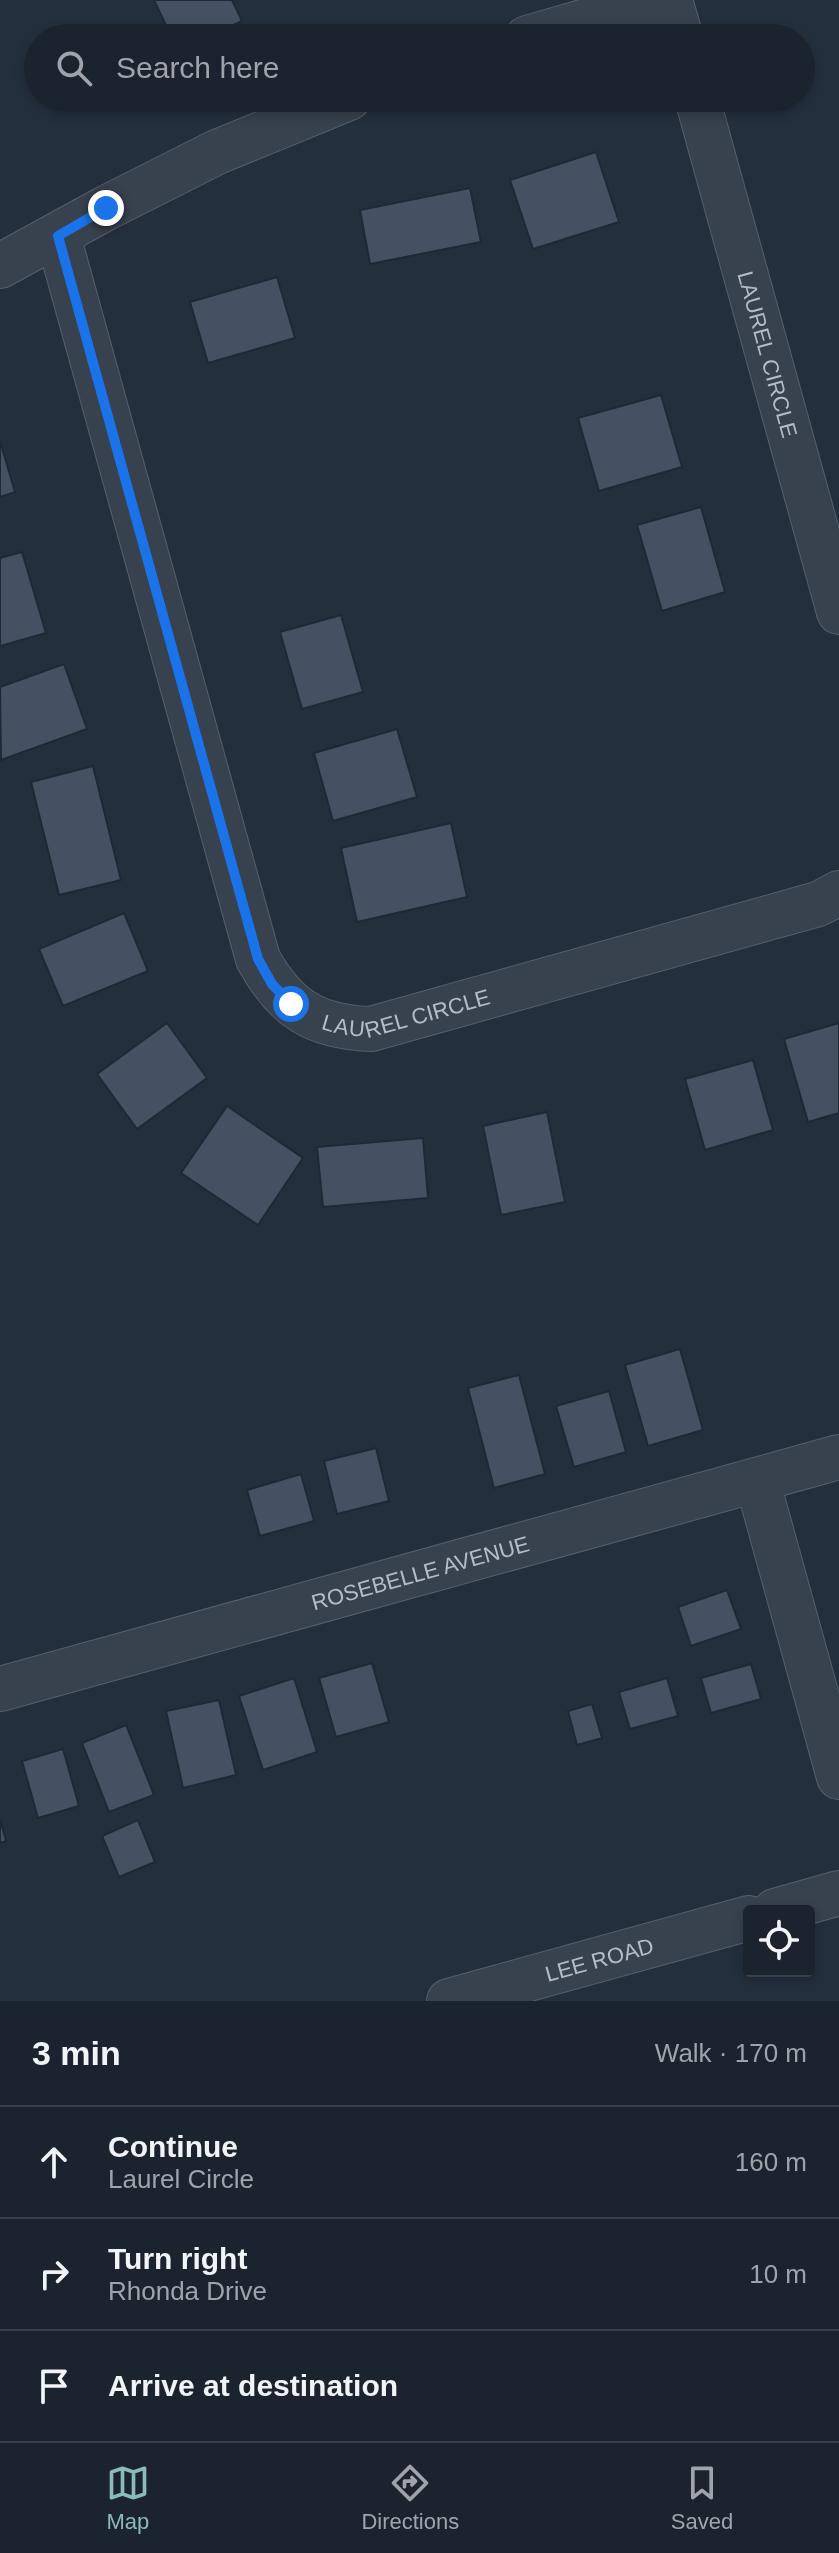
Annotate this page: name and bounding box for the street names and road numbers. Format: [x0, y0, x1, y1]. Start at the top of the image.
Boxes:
street label: LAUREL CIRCLE [732, 268, 802, 441]
street label: LAUREL CIRCLE [319, 984, 493, 1043]
street label: ROSEBELLE AVENUE [309, 1531, 532, 1615]
street label: LEE ROAD [542, 1933, 656, 1987]

